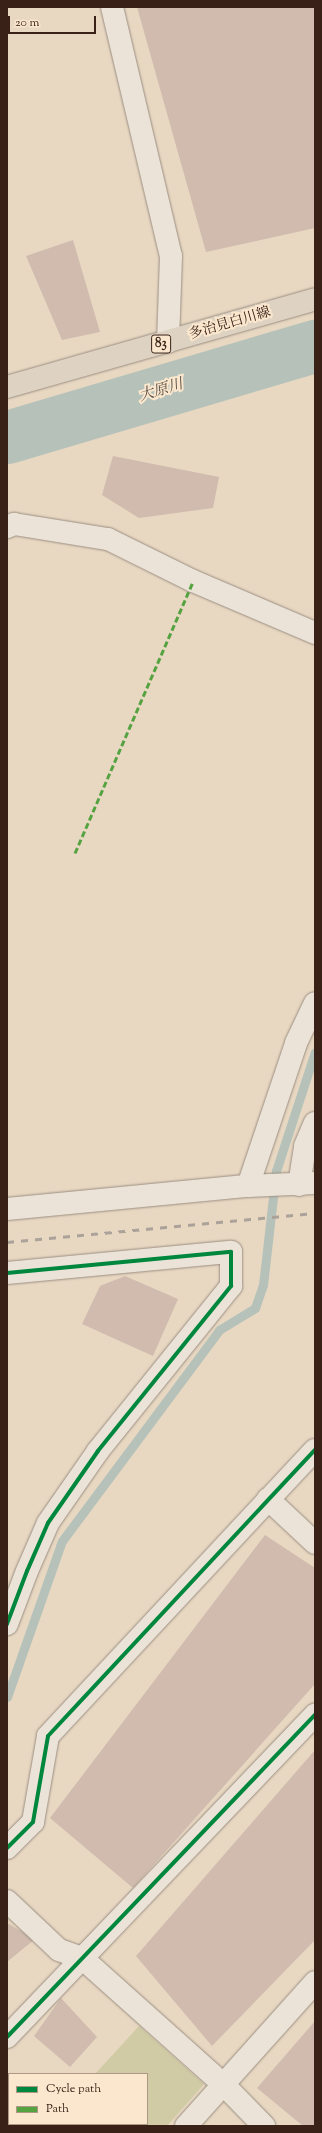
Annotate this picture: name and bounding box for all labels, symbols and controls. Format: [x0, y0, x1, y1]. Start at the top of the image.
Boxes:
scale bar [10, 8, 98, 34]
text: 20 m [15, 14, 39, 32]
street label: 多治見白川線 [187, 304, 273, 344]
road number: 83 [151, 333, 171, 355]
water label: 大原川 [137, 376, 185, 406]
legend [8, 2073, 148, 2125]
text: Cycle path [46, 2080, 101, 2098]
text: Path [46, 2100, 69, 2118]

